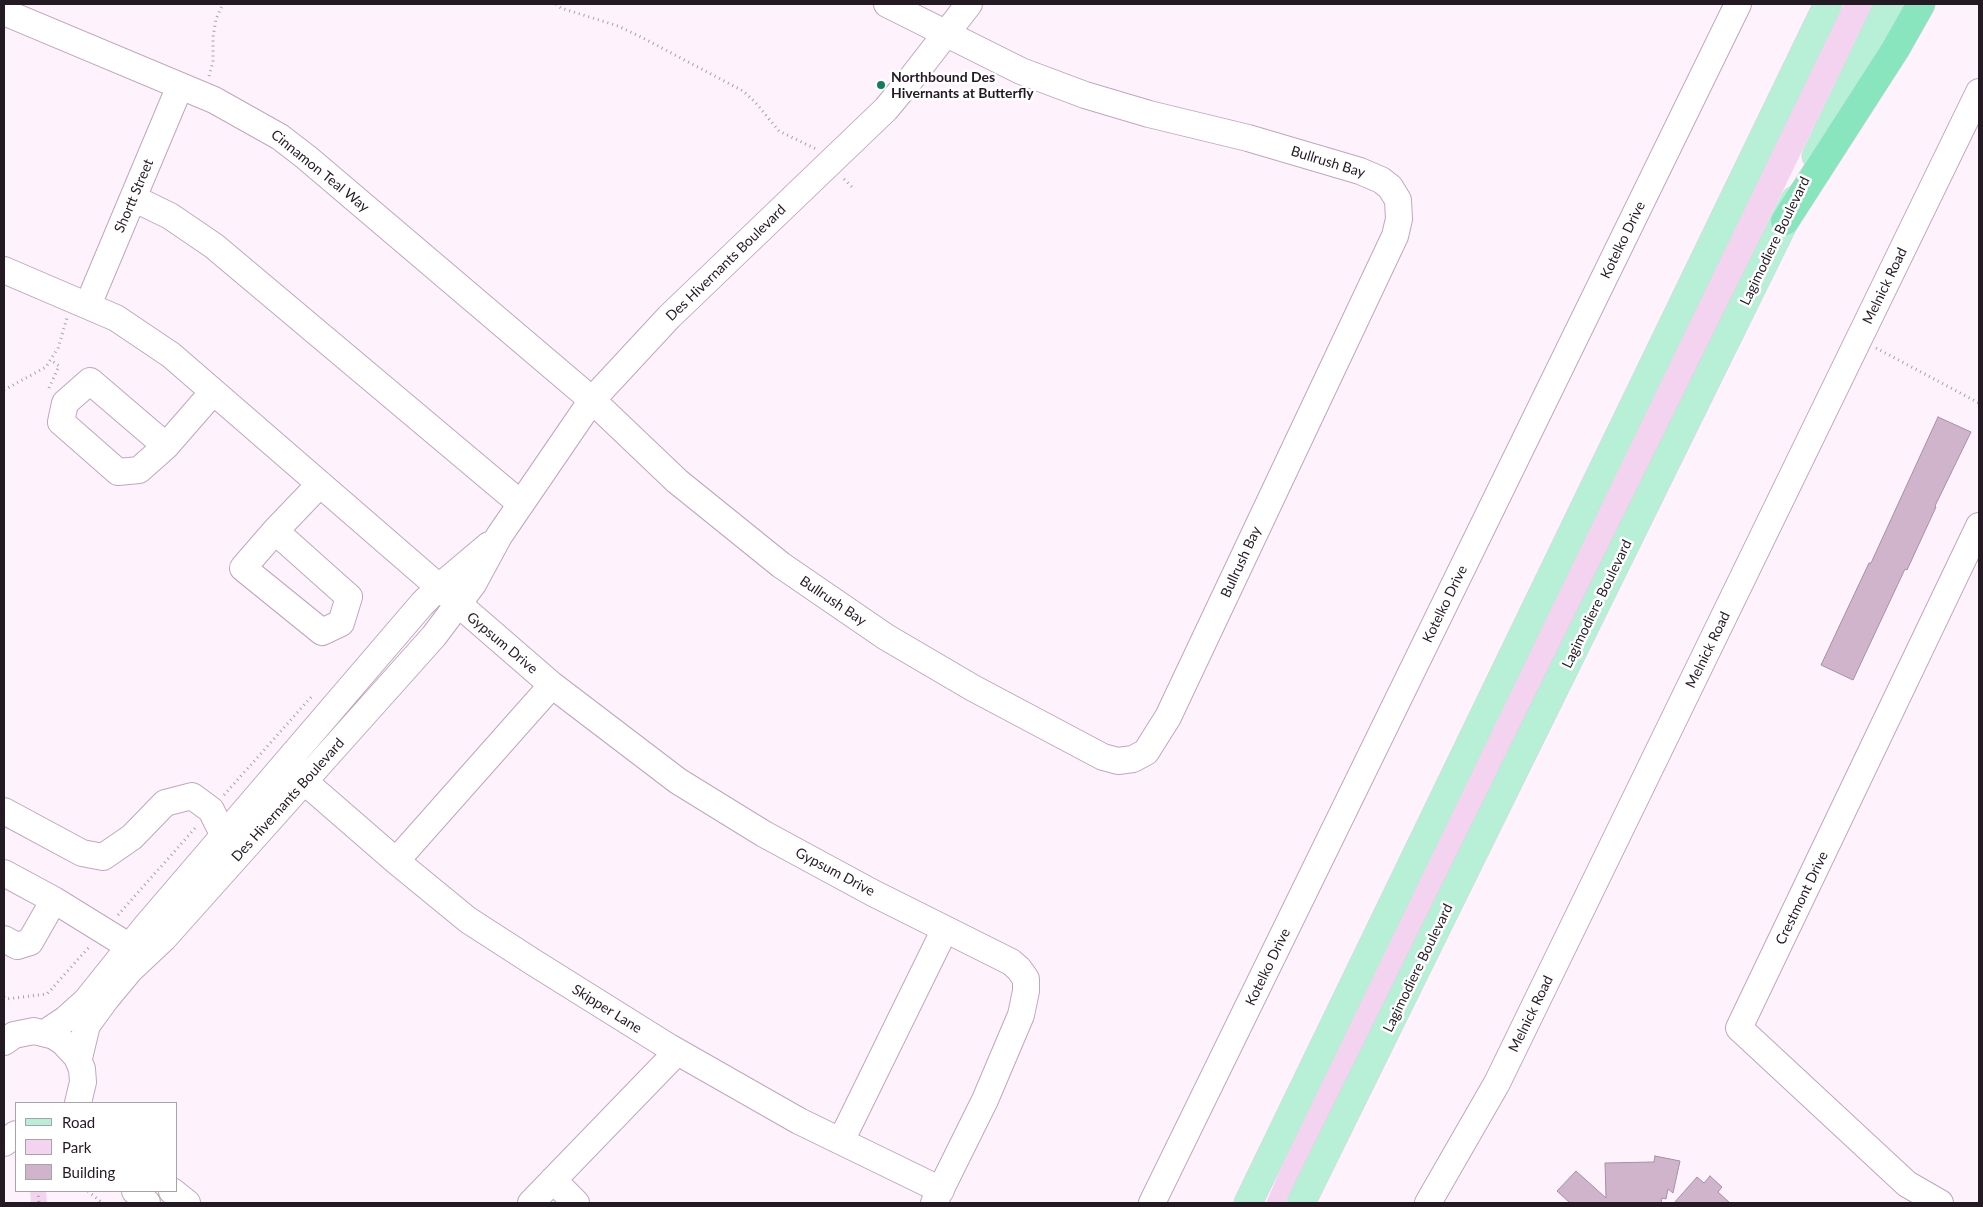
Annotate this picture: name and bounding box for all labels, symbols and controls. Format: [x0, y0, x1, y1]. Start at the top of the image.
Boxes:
place label: Northbound Des Hivernants at Butterfly [891, 69, 1034, 102]
marker: Northbound Des Hivernants at Butterfly [875, 79, 887, 91]
street label: Cinnamon Teal Way [267, 126, 373, 216]
street label: Bullrush Bay [1289, 143, 1367, 181]
street label: Shortt Street [111, 157, 157, 235]
street label: Lagimodiere Boulevard [1737, 174, 1813, 308]
street label: Kotelko Drive [1597, 199, 1649, 281]
street label: Des Hivernants Boulevard [663, 201, 789, 325]
street label: Melnick Road [1859, 245, 1911, 327]
street label: Bullrush Bay [1217, 524, 1265, 600]
street label: Lagimodiere Boulevard [1559, 537, 1635, 671]
street label: Kotelko Drive [1419, 563, 1471, 645]
street label: Bullrush Bay [797, 573, 869, 629]
street label: Gypsum Drive [463, 608, 541, 678]
street label: Melnick Road [1682, 609, 1734, 691]
street label: Des Hivernants Boulevard [228, 735, 348, 865]
street label: Gypsum Drive [792, 844, 878, 900]
street label: Crestmont Drive [1772, 849, 1832, 947]
street label: Lagimodiere Boulevard [1380, 901, 1456, 1035]
street label: Kotelko Drive [1242, 926, 1294, 1008]
street label: Melnick Road [1505, 973, 1557, 1055]
street label: Skipper Lane [569, 981, 645, 1037]
legend [15, 1102, 178, 1192]
text: Road [62, 1113, 95, 1131]
text: Park [62, 1138, 91, 1156]
text: Building [62, 1163, 115, 1181]

